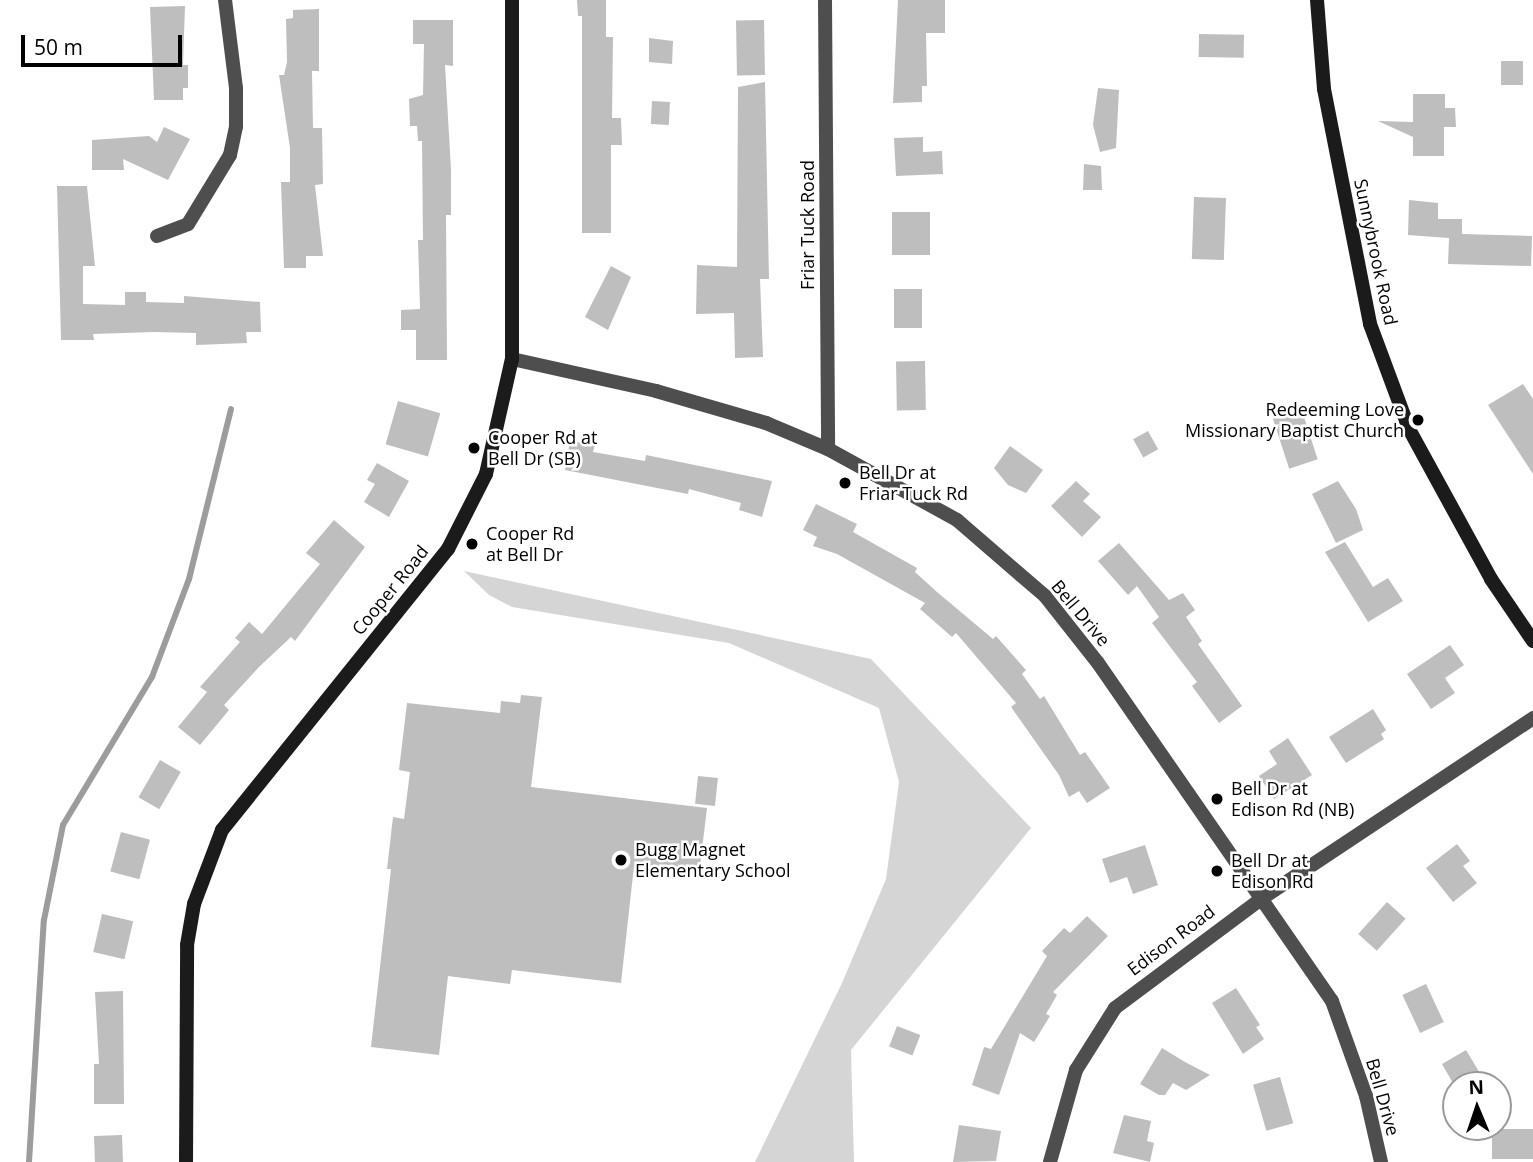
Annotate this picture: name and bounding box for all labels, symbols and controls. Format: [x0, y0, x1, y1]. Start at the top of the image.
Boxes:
scale bar [24, 21, 186, 65]
text: 50 m [34, 33, 83, 61]
street label: Friar Tuck Road [796, 160, 818, 290]
street label: Sunnybrook Road [1350, 177, 1402, 327]
place label: Redeeming Love Missionary Baptist Church [1185, 399, 1404, 442]
marker: Redeeming Love Missionary Baptist Church [1410, 412, 1426, 428]
place label: Cooper Rd at Bell Dr (SB) [488, 427, 597, 470]
marker: Cooper Rd at Bell Dr (SB) [466, 440, 482, 456]
place label: Bell Dr at Friar Tuck Rd [859, 462, 968, 504]
marker: Bell Dr at Friar Tuck Rd [837, 475, 853, 491]
place label: Cooper Rd at Bell Dr [486, 523, 574, 566]
marker: Cooper Rd at Bell Dr [464, 536, 480, 552]
street label: Cooper Road [347, 541, 433, 639]
street label: Bell Drive [1047, 576, 1115, 650]
place label: Bell Dr at Edison Rd (NB) [1231, 778, 1354, 820]
marker: Bell Dr at Edison Rd (NB) [1209, 791, 1225, 807]
place label: Bugg Magnet Elementary School [635, 839, 791, 882]
place label: Bell Dr at Edison Rd [1231, 850, 1314, 892]
marker: Bugg Magnet Elementary School [613, 852, 629, 868]
marker: Bell Dr at Edison Rd [1209, 863, 1225, 879]
street label: Edison Road [1123, 900, 1219, 980]
street label: Bell Drive [1362, 1056, 1404, 1138]
north arrow [1442, 1071, 1512, 1141]
text: N [1468, 1074, 1485, 1100]

